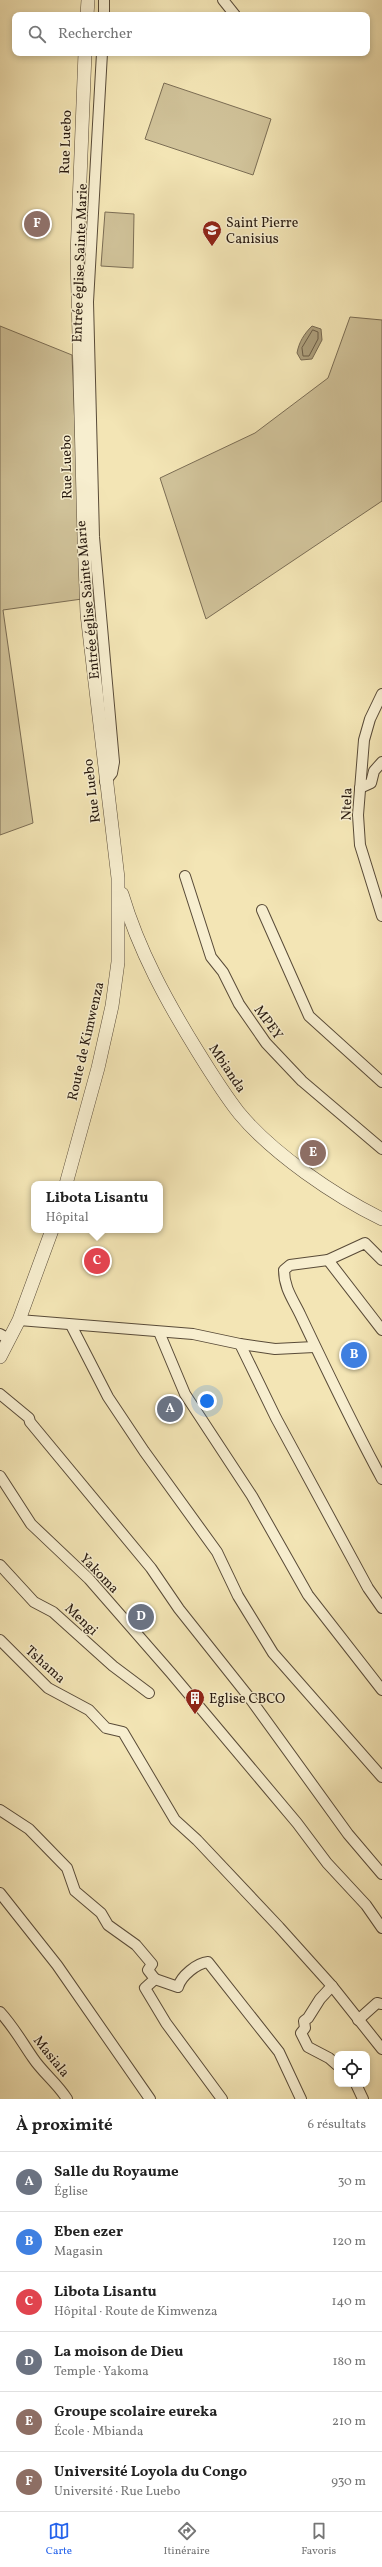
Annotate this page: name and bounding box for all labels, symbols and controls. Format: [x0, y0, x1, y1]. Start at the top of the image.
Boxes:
search box [12, 12, 370, 56]
icon: search [26, 23, 48, 45]
text: Rechercher [58, 24, 132, 45]
street label: Rue Luebo [56, 110, 77, 175]
street label: Entrée église Sainte Marie [68, 183, 93, 343]
pin: F [24, 209, 50, 239]
place label: Saint Pierre Canisius [226, 214, 299, 249]
school or university icon: Saint Pierre Canisius [201, 219, 223, 247]
street label: Rue Luebo [57, 435, 78, 499]
street label: Entrée église Sainte Marie [72, 519, 105, 680]
street label: Rue Luebo [79, 758, 106, 824]
street label: Ntela [337, 787, 358, 821]
street label: Route de Kimwenza [64, 980, 109, 1103]
street label: MPEY [249, 1002, 287, 1044]
street label: Mbianda [203, 1041, 250, 1097]
pin: E [300, 1138, 326, 1168]
popup [31, 1181, 163, 1233]
text: Libota Lisantu [46, 1188, 148, 1209]
text: Hôpital [46, 1209, 89, 1227]
pin: C [84, 1246, 110, 1276]
pin: B [341, 1340, 367, 1370]
your location [197, 1391, 217, 1411]
pin: A [157, 1394, 183, 1424]
street label: Yakoma [75, 1550, 123, 1598]
street label: Mengi [60, 1600, 102, 1640]
pin: D [128, 1602, 154, 1632]
street label: Tshama [21, 1642, 69, 1688]
building icon: Eglise CBCO [184, 1687, 206, 1715]
place label: Eglise CBCO [209, 1690, 285, 1709]
street label: Masiala [28, 2032, 73, 2082]
map controls [334, 2051, 370, 2087]
button: locate [334, 2051, 370, 2087]
text: À proximité [16, 2114, 113, 2137]
text: 6 résultats [307, 2116, 366, 2134]
text: Salle du Royaume [54, 2162, 179, 2183]
text: A [24, 2173, 34, 2191]
text: 30 m [338, 2173, 366, 2191]
text: Église [54, 2183, 88, 2201]
text: Eben ezer [54, 2222, 123, 2243]
text: B [25, 2233, 33, 2251]
text: 120 m [332, 2233, 366, 2251]
text: Magasin [54, 2243, 103, 2261]
text: Libota Lisantu [54, 2282, 157, 2303]
text: C [25, 2293, 33, 2311]
text: 140 m [332, 2293, 366, 2311]
text: Hôpital · Route de Kimwenza [54, 2303, 217, 2321]
text: La moison de Dieu [54, 2342, 183, 2363]
text: D [24, 2353, 34, 2371]
text: 180 m [332, 2353, 366, 2371]
text: Temple · Yakoma [54, 2363, 149, 2381]
text: Groupe scolaire eureka [54, 2402, 217, 2423]
text: E [25, 2413, 33, 2431]
text: 210 m [332, 2413, 366, 2431]
text: École · Mbianda [54, 2423, 143, 2441]
text: Université Loyola du Congo [54, 2462, 247, 2483]
text: F [25, 2473, 33, 2491]
text: 930 m [331, 2473, 366, 2491]
text: Université · Rue Luebo [54, 2483, 180, 2501]
tab: Carte [46, 2520, 72, 2559]
tab: Itinéraire [164, 2520, 210, 2559]
tab: Favoris [301, 2520, 336, 2559]

